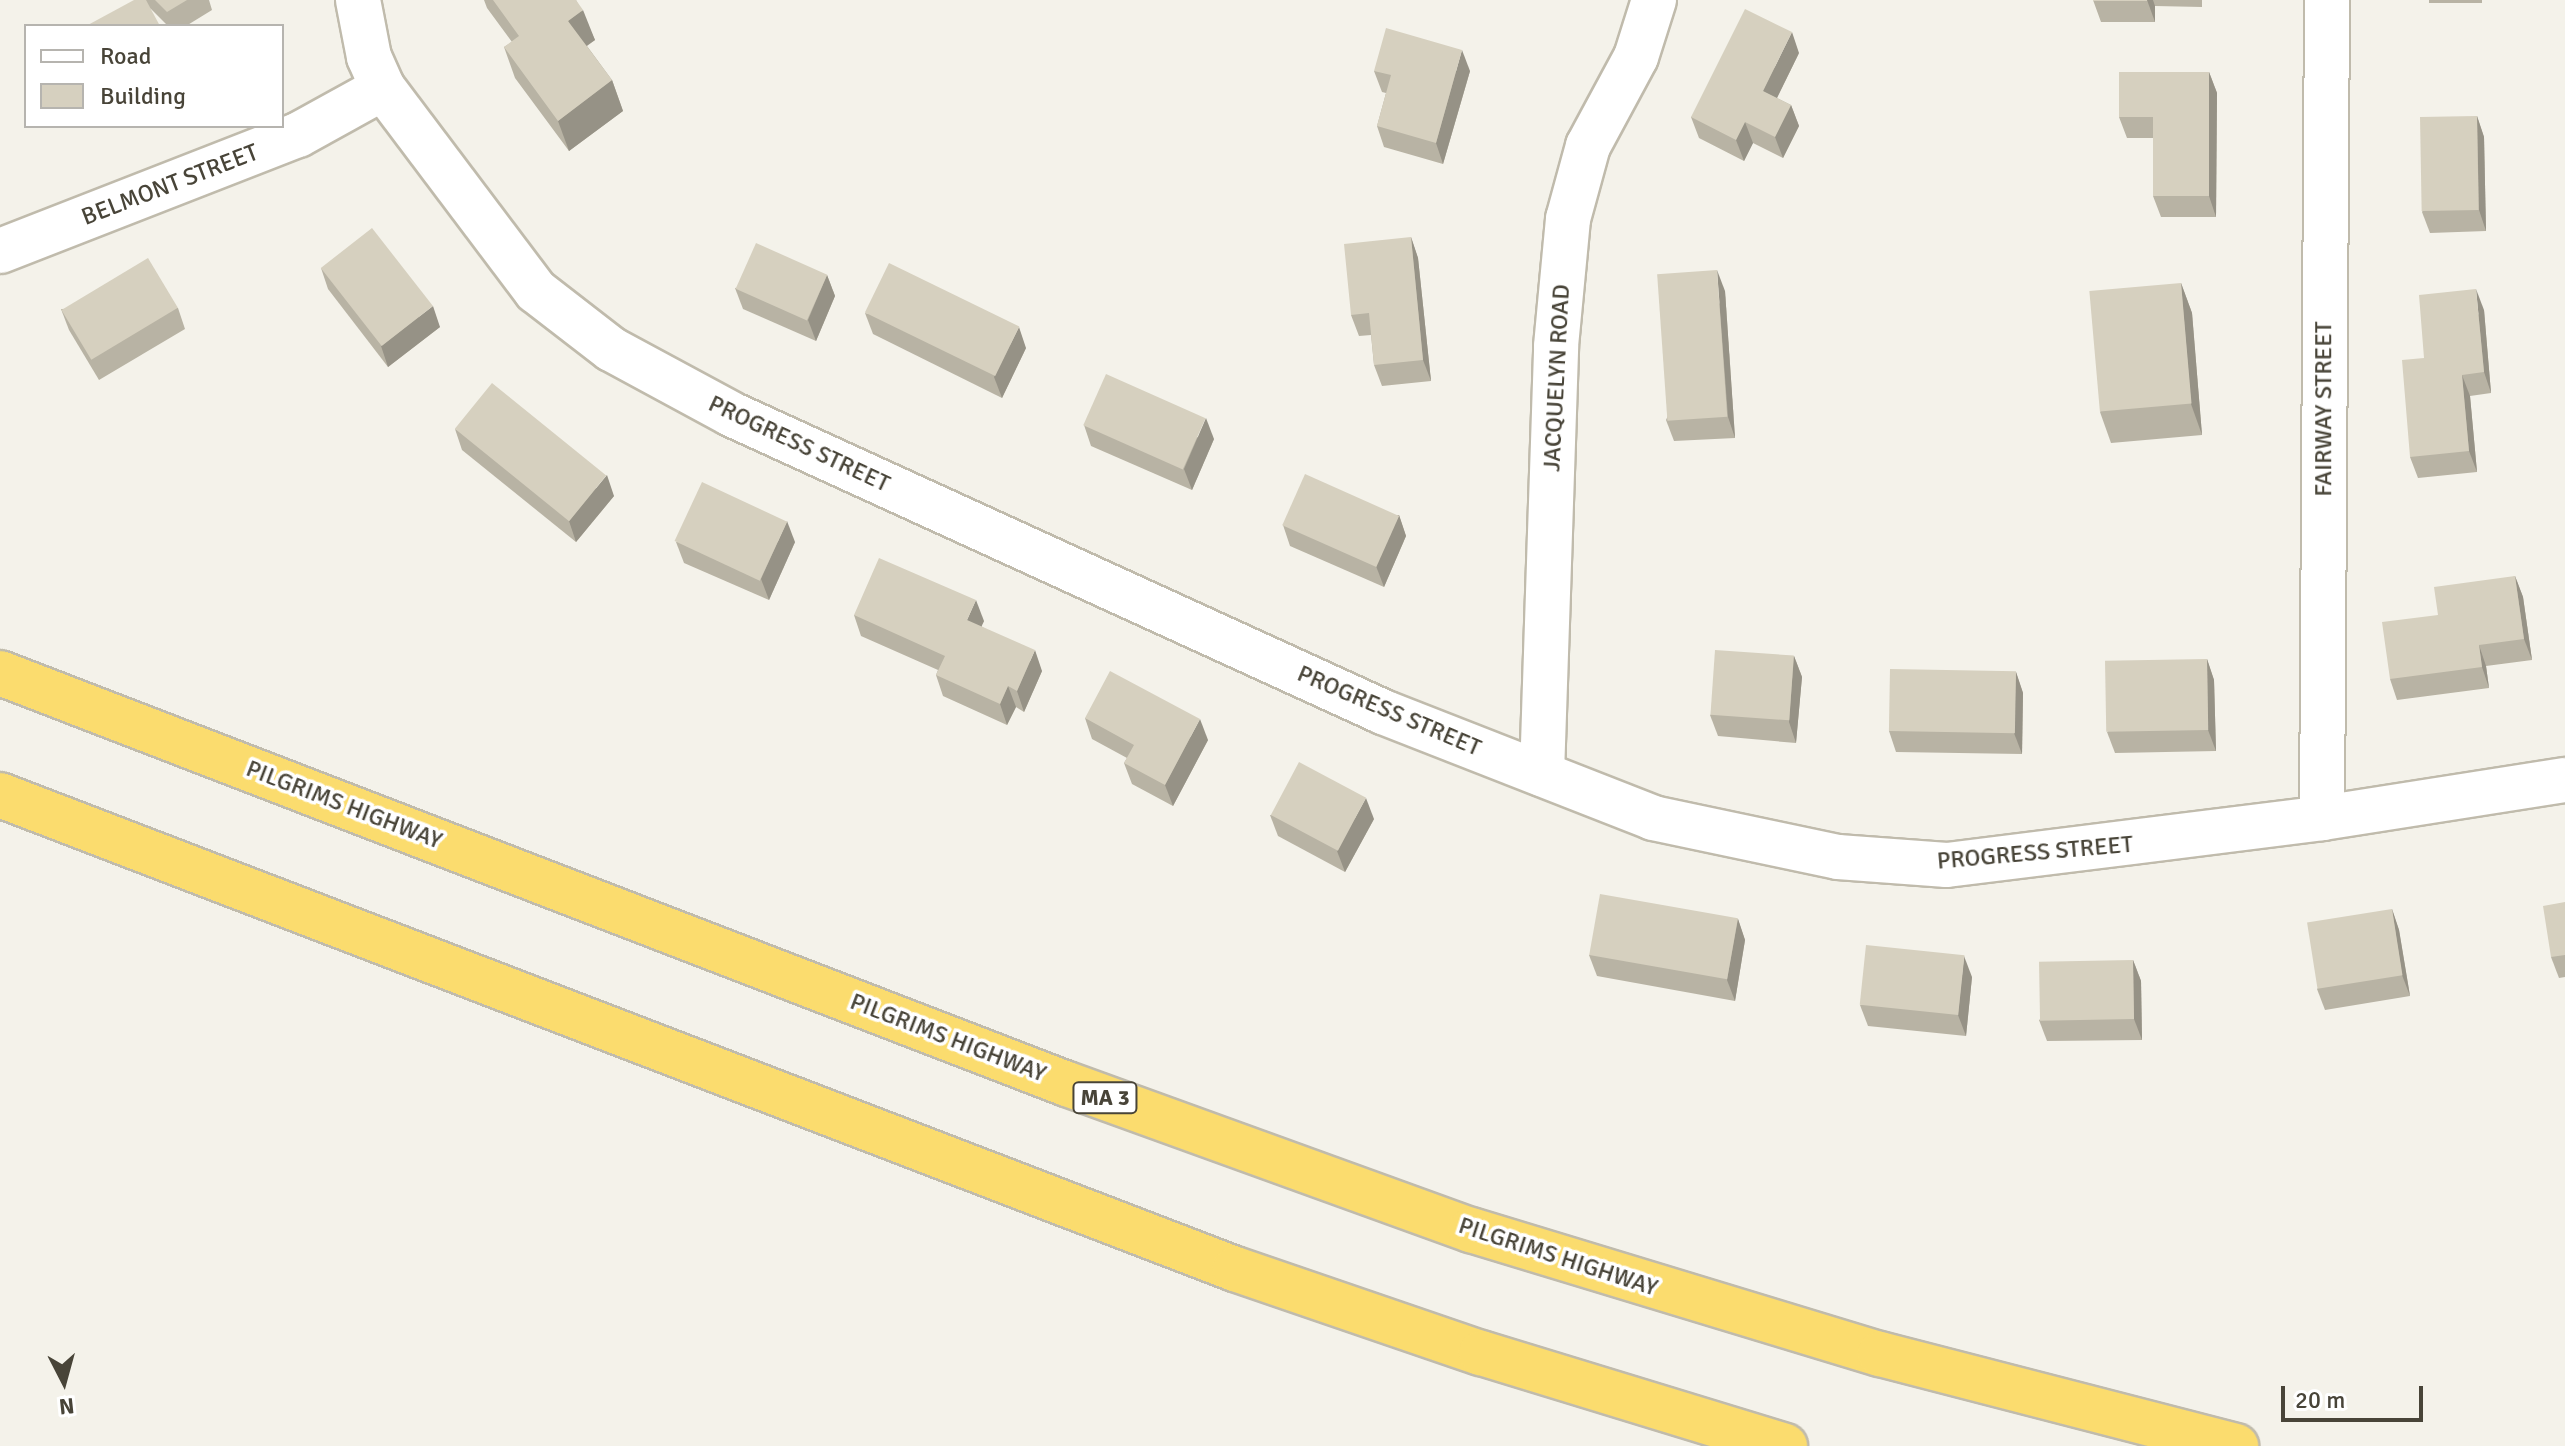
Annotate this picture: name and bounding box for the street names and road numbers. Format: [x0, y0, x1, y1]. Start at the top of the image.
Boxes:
street label: BELMONT STREET [78, 138, 262, 232]
street label: JACQUELYN ROAD [1538, 283, 1576, 473]
street label: FAIRWAY STREET [2310, 321, 2338, 497]
street label: PROGRESS STREET [704, 389, 894, 499]
street label: PROGRESS STREET [1293, 659, 1485, 763]
street label: PILGRIMS HIGHWAY [242, 754, 446, 856]
street label: PROGRESS STREET [1936, 830, 2134, 876]
street label: PILGRIMS HIGHWAY [846, 987, 1050, 1089]
road number: MA 3 [1071, 1080, 1139, 1116]
street label: PILGRIMS HIGHWAY [1455, 1211, 1661, 1303]

